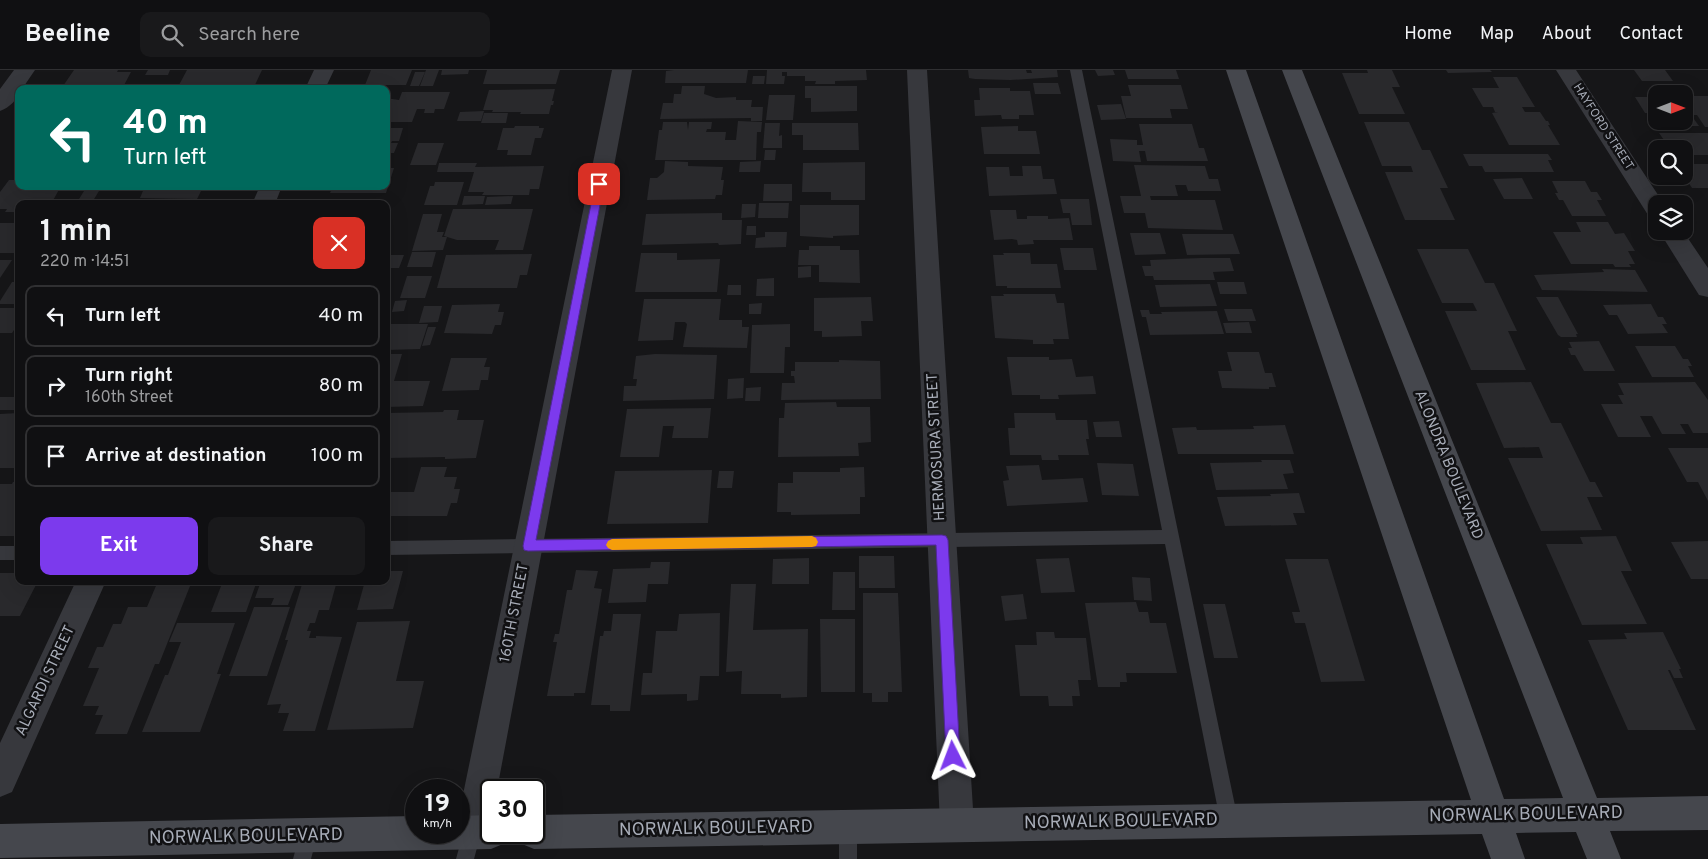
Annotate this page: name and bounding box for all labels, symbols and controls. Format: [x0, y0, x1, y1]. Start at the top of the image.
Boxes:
search box [140, 12, 490, 57]
text: Beeline [25, 20, 110, 50]
icon: search [158, 21, 186, 49]
text: Search here [198, 23, 300, 47]
text: Home [1404, 23, 1452, 46]
text: Map [1480, 23, 1514, 46]
text: About [1542, 23, 1591, 46]
text: Contact [1619, 23, 1683, 46]
street label: HAYFORD STREET [1569, 81, 1637, 173]
north arrow [1648, 85, 1692, 130]
map controls [1648, 85, 1693, 240]
text: 40 m [123, 102, 208, 146]
icon: left [40, 105, 105, 170]
button: search [1648, 140, 1693, 185]
text: Turn left [123, 145, 206, 172]
pin [578, 163, 620, 205]
icon: arrive [585, 170, 613, 198]
button: layers [1648, 195, 1693, 240]
text: 1 min [40, 214, 112, 251]
button: close [313, 217, 365, 269]
text: 220 m · 14:51 [40, 252, 130, 272]
icon: left [42, 302, 70, 330]
text: Turn left [85, 304, 161, 328]
text: 40 m [318, 304, 363, 328]
text: Turn right [85, 364, 173, 388]
icon: right [42, 372, 70, 400]
street label: HERMOSURA STREET [924, 372, 950, 522]
text: 80 m [319, 374, 363, 398]
text: 160th Street [85, 388, 173, 408]
street label: ALONDRA BOULEVARD [1409, 388, 1487, 542]
icon: arrive [42, 442, 70, 470]
text: Arrive at destination [85, 444, 266, 468]
text: 100 m [311, 444, 363, 468]
button: Exit [40, 517, 198, 575]
button: Share [208, 517, 365, 575]
street label: 160TH STREET [496, 562, 534, 664]
street label: ALGARDI STREET [12, 623, 80, 739]
position arrow [926, 729, 978, 781]
speed limit sign: 30 [480, 779, 545, 844]
text: 19 [425, 789, 450, 821]
street label: NORWALK BOULEVARD [1429, 802, 1623, 828]
street label: NORWALK BOULEVARD [1024, 809, 1218, 835]
text: km/h [423, 816, 452, 832]
street label: NORWALK BOULEVARD [619, 816, 813, 842]
street label: NORWALK BOULEVARD [149, 824, 343, 850]

